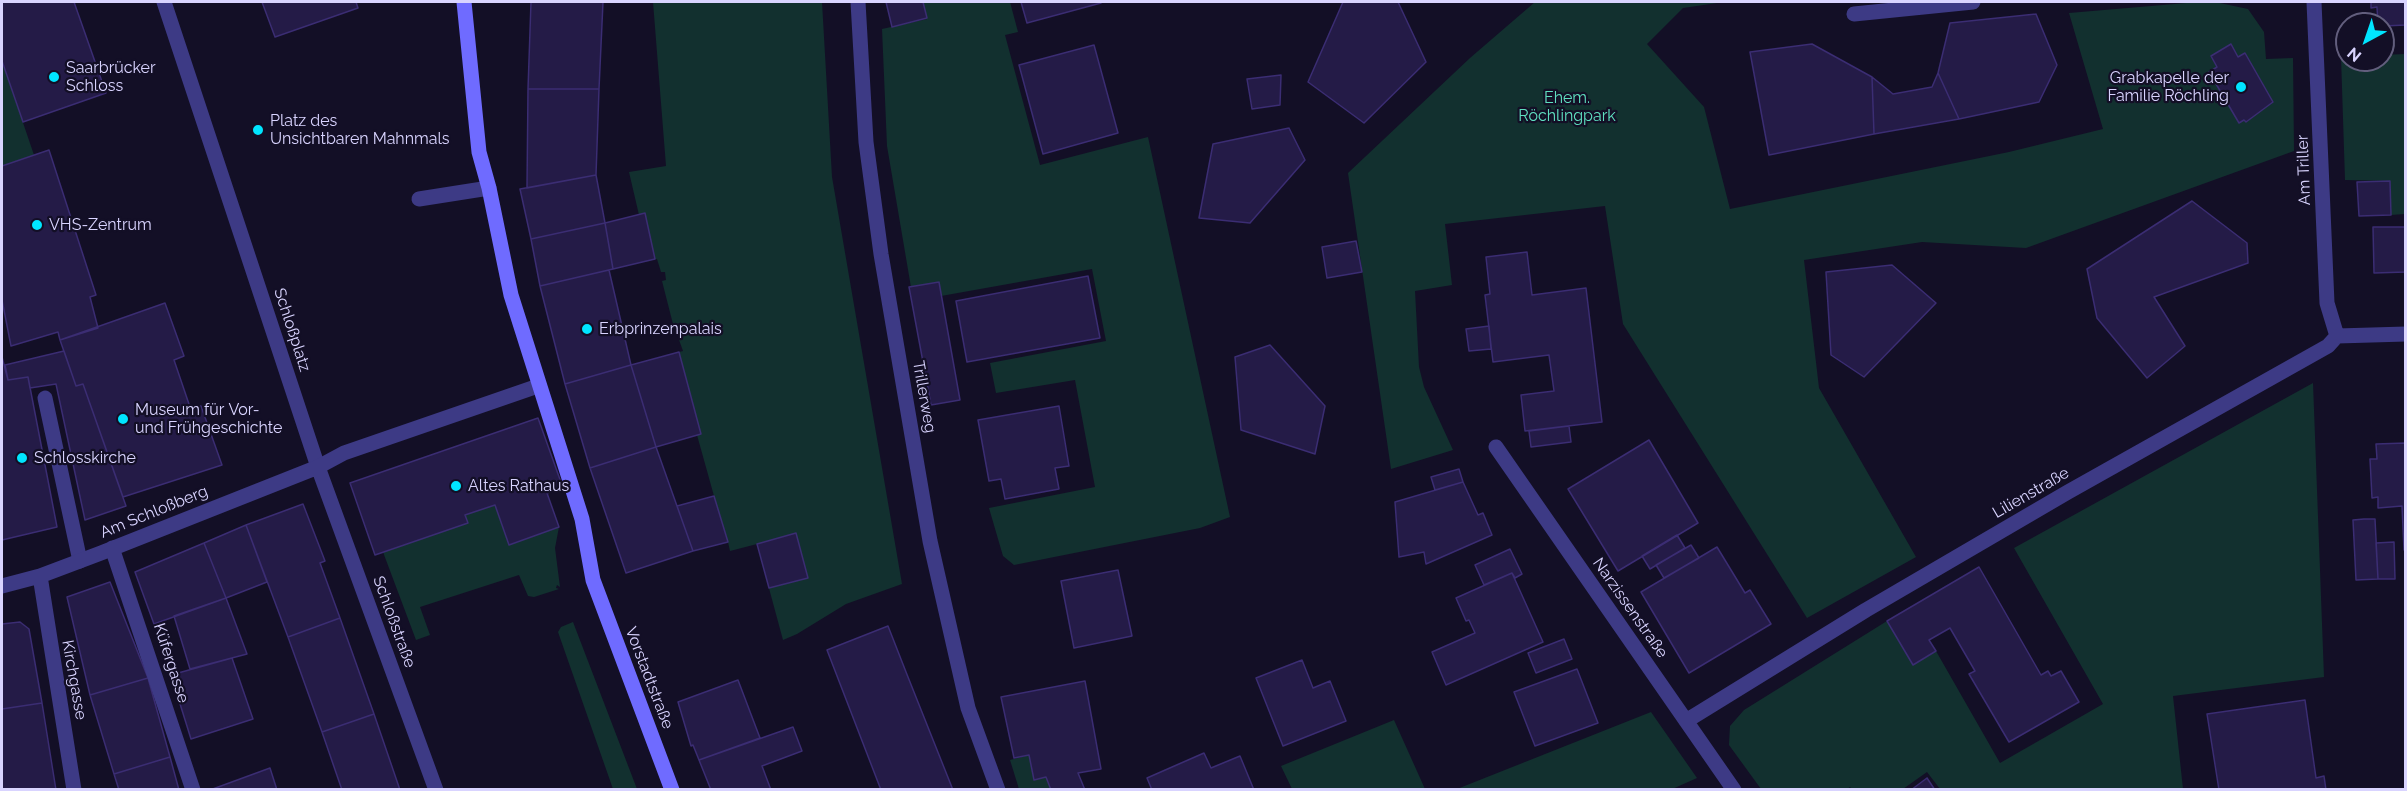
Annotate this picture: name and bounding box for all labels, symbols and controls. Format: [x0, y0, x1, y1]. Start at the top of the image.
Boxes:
north arrow [2335, 12, 2395, 72]
text: N [2344, 43, 2365, 66]
place label: Saarbrücker Schloss [66, 58, 156, 96]
place label: Grabkapelle der Familie Röchling [2108, 68, 2229, 106]
marker: Saarbrücker Schloss [47, 70, 61, 84]
marker: Grabkapelle der Familie Röchling [2234, 80, 2248, 94]
park label: Ehem. Röchlingpark [1518, 88, 1616, 126]
place label: Platz des Unsichtbaren Mahnmals [270, 111, 450, 149]
marker: Platz des Unsichtbaren Mahnmals [251, 123, 265, 137]
street label: Am Triller [2293, 134, 2315, 206]
place label: VHS-Zentrum [49, 215, 152, 235]
marker: VHS-Zentrum [30, 218, 44, 232]
street label: Schloßplatz [269, 286, 315, 374]
place label: Erbprinzenpalais [599, 319, 722, 339]
marker: Erbprinzenpalais [580, 322, 594, 336]
street label: Trillerweg [908, 359, 940, 435]
place label: Museum für Vor- und Frühgeschichte [135, 400, 282, 438]
marker: Museum für Vor- und Frühgeschichte [116, 412, 130, 426]
place label: Schlosskirche [34, 448, 136, 468]
marker: Schlosskirche [15, 451, 29, 465]
street label: Lilienstraße [1989, 463, 2073, 523]
place label: Altes Rathaus [468, 476, 569, 496]
marker: Altes Rathaus [449, 479, 463, 493]
street label: Am Schloßberg [97, 482, 211, 542]
street label: Narzissenstraße [1588, 554, 1672, 662]
street label: Schloßstraße [369, 574, 419, 670]
street label: Küfergasse [149, 621, 193, 705]
street label: Vorstadtstraße [621, 624, 677, 732]
street label: Kirchgasse [58, 639, 90, 721]

